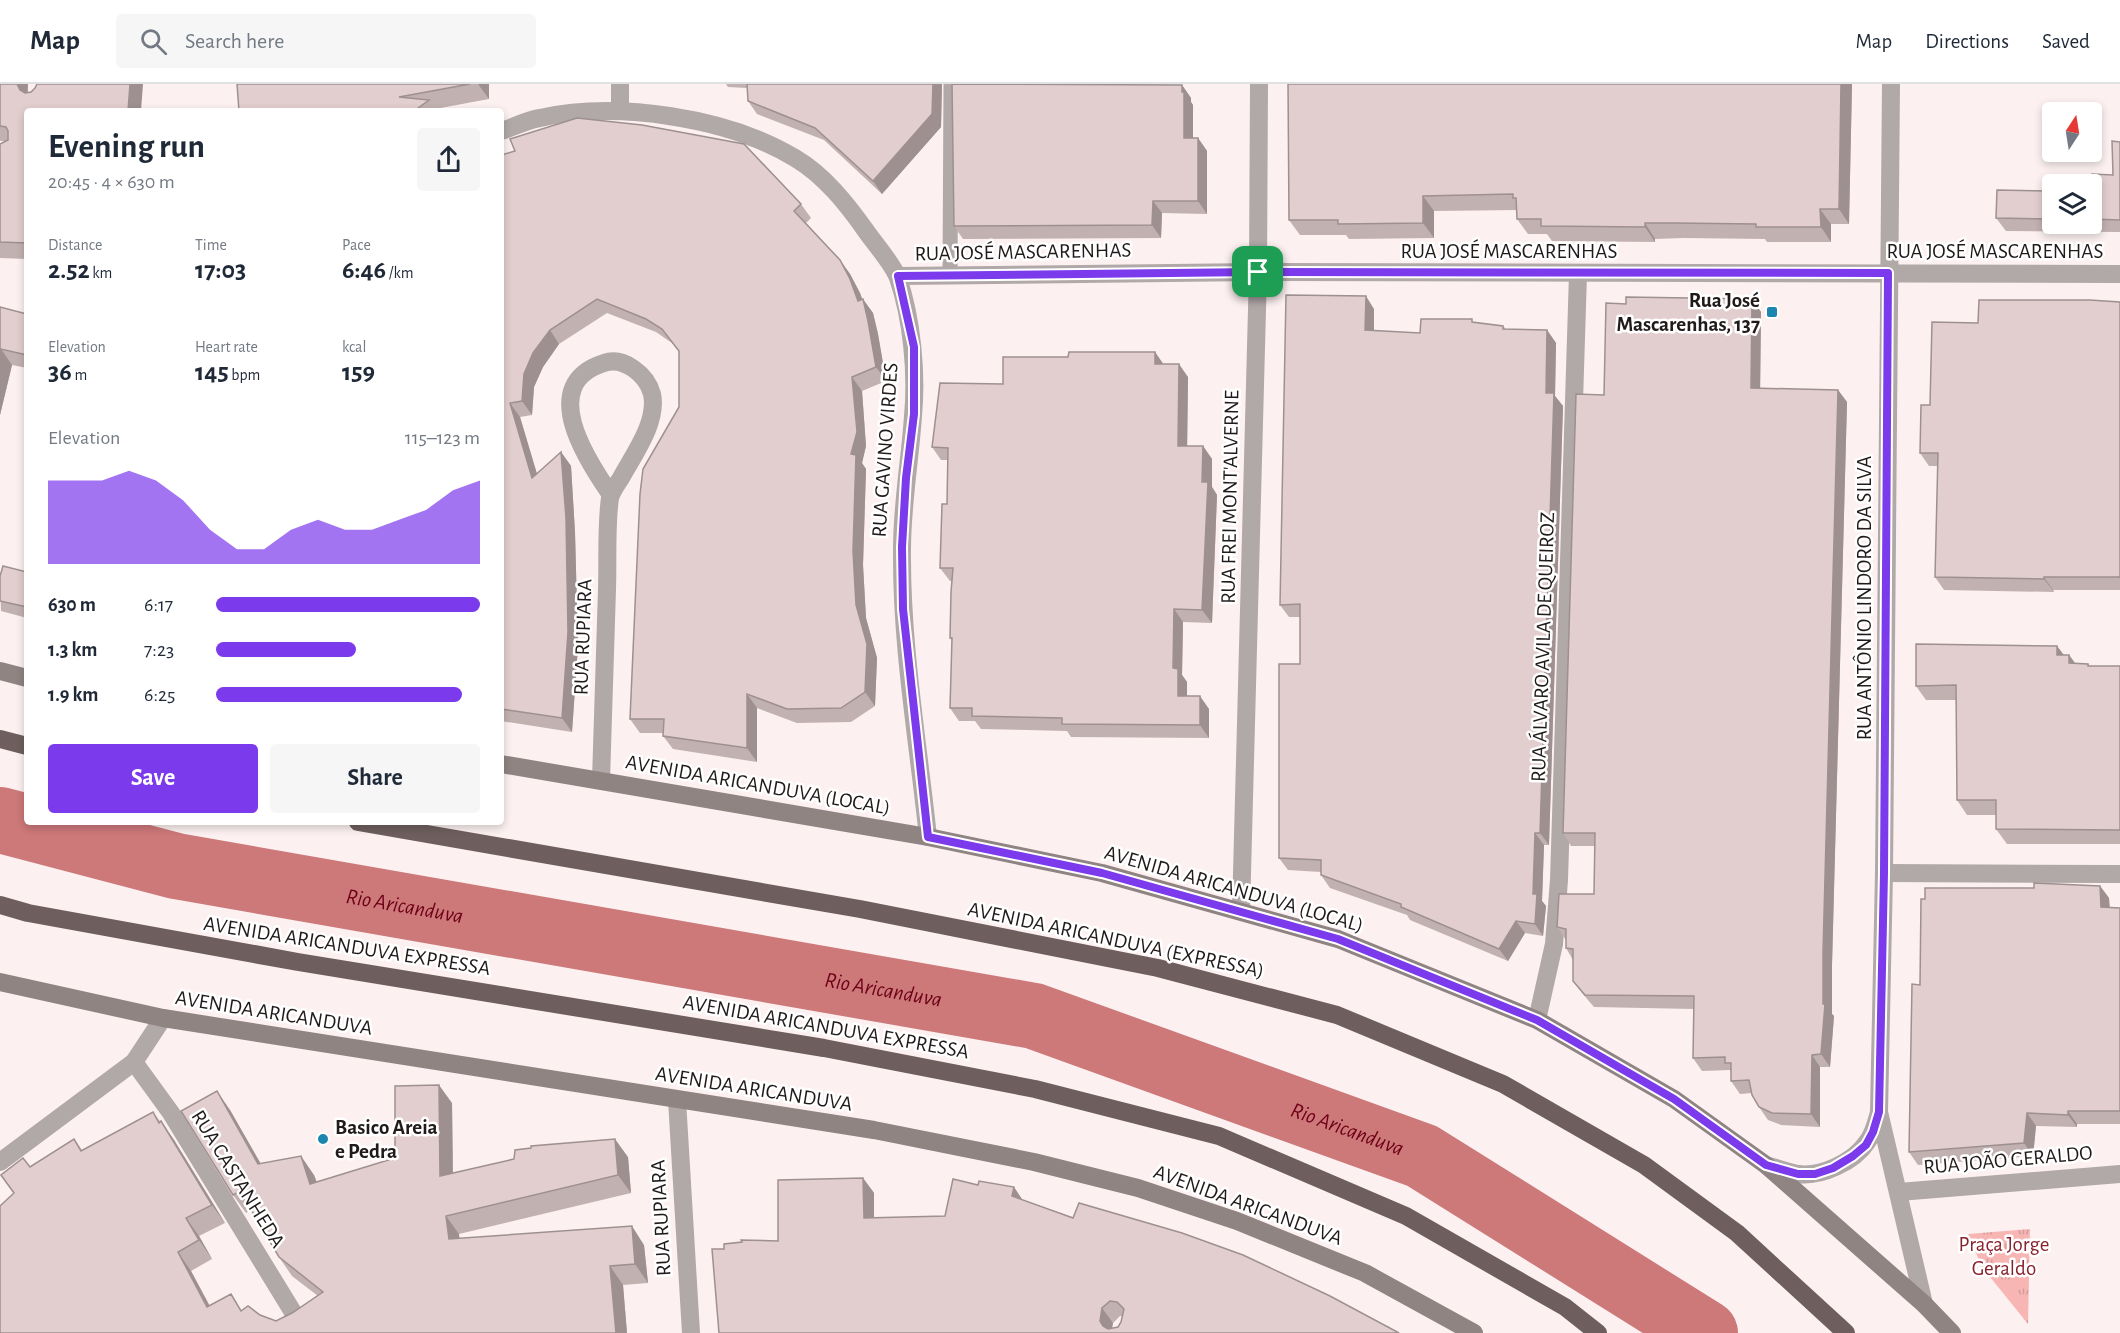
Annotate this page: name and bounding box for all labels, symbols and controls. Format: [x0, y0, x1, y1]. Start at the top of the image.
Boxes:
search box [116, 14, 536, 68]
icon: search [137, 25, 170, 58]
text: Map [30, 27, 80, 55]
text: Search here [185, 30, 284, 52]
text: Map [1856, 31, 1892, 52]
text: Directions [1925, 31, 2009, 52]
text: Saved [2042, 31, 2090, 52]
north arrow [2042, 102, 2102, 162]
map controls [2042, 102, 2102, 234]
button: share [417, 128, 480, 191]
text: Evening run [48, 131, 205, 164]
text: 20:45 · 4 × 630 m [48, 172, 175, 192]
button: layers [2042, 174, 2102, 234]
text: Distance [48, 237, 102, 253]
text: Time [195, 237, 227, 253]
text: Pace [342, 237, 371, 253]
street label: RUA JOSÉ MASCARENHAS [914, 238, 1132, 264]
street label: RUA JOSÉ MASCARENHAS [1401, 239, 1617, 262]
street label: RUA JOSÉ MASCARENHAS [1887, 239, 2103, 262]
pin [1232, 246, 1283, 297]
icon: arrive [1241, 255, 1274, 288]
text: 2.52 [48, 257, 90, 283]
text: 17:03 [195, 257, 246, 283]
text: 6:46 [342, 257, 386, 283]
text: km [90, 265, 112, 281]
text: /km [386, 265, 413, 281]
place label: Rua José Mascarenhas, 137 [1616, 290, 1760, 335]
marker: Rua José Mascarenhas, 137 [1765, 305, 1779, 319]
text: Elevation [48, 339, 106, 355]
text: Heart rate [195, 339, 258, 355]
text: kcal [342, 339, 366, 355]
text: 36 [48, 359, 72, 385]
text: 145 [195, 359, 229, 385]
text: 159 [342, 359, 375, 385]
street label: RUA GAVINO VIRDES [868, 362, 902, 538]
text: m [72, 367, 87, 383]
text: bpm [229, 367, 260, 383]
street label: RUA FREI MONT'ALVERNE [1218, 390, 1242, 604]
text: Elevation [48, 428, 120, 448]
text: 115–123 m [405, 428, 480, 448]
street label: RUA ANTÔNIO LINDORO DA SILVA [1852, 456, 1875, 740]
street label: RUA ÁLVARO AVILA DE QUEIROZ [1526, 512, 1558, 782]
street label: RUA RUPIARA [570, 578, 596, 696]
text: 630 m [48, 595, 96, 615]
text: 6:17 [144, 595, 173, 615]
text: 1.3 km [48, 640, 97, 660]
text: 7:23 [144, 640, 174, 660]
text: 1.9 km [48, 685, 99, 705]
text: 6:25 [144, 685, 175, 705]
button: Save [48, 744, 258, 813]
button: Share [270, 744, 480, 813]
street label: AVENIDA ARICANDUVA (LOCAL) [624, 751, 892, 819]
street label: AVENIDA ARICANDUVA (LOCAL) [1102, 842, 1366, 936]
water label: Rio Aricanduva [344, 885, 465, 927]
street label: AVENIDA ARICANDUVA (EXPRESSA) [966, 898, 1266, 982]
street label: AVENIDA ARICANDUVA EXPRESSA [202, 913, 492, 979]
water label: Rio Aricanduva [823, 969, 944, 1011]
street label: AVENIDA ARICANDUVA [174, 987, 374, 1039]
street label: AVENIDA ARICANDUVA EXPRESSA [681, 991, 971, 1063]
street label: AVENIDA ARICANDUVA [654, 1063, 854, 1115]
water label: Rio Aricanduva [1288, 1099, 1407, 1160]
street label: RUA CASTANHEDA [187, 1107, 289, 1251]
place label: Basico Areia e Pedra [335, 1117, 438, 1162]
marker: Basico Areia e Pedra [316, 1132, 330, 1146]
street label: RUA JOÃO GERALDO [1922, 1140, 2093, 1178]
street label: RUA RUPIARA [647, 1159, 675, 1277]
street label: AVENIDA ARICANDUVA [1151, 1161, 1345, 1249]
park label: Praça Jorge Geraldo [1959, 1234, 2049, 1279]

